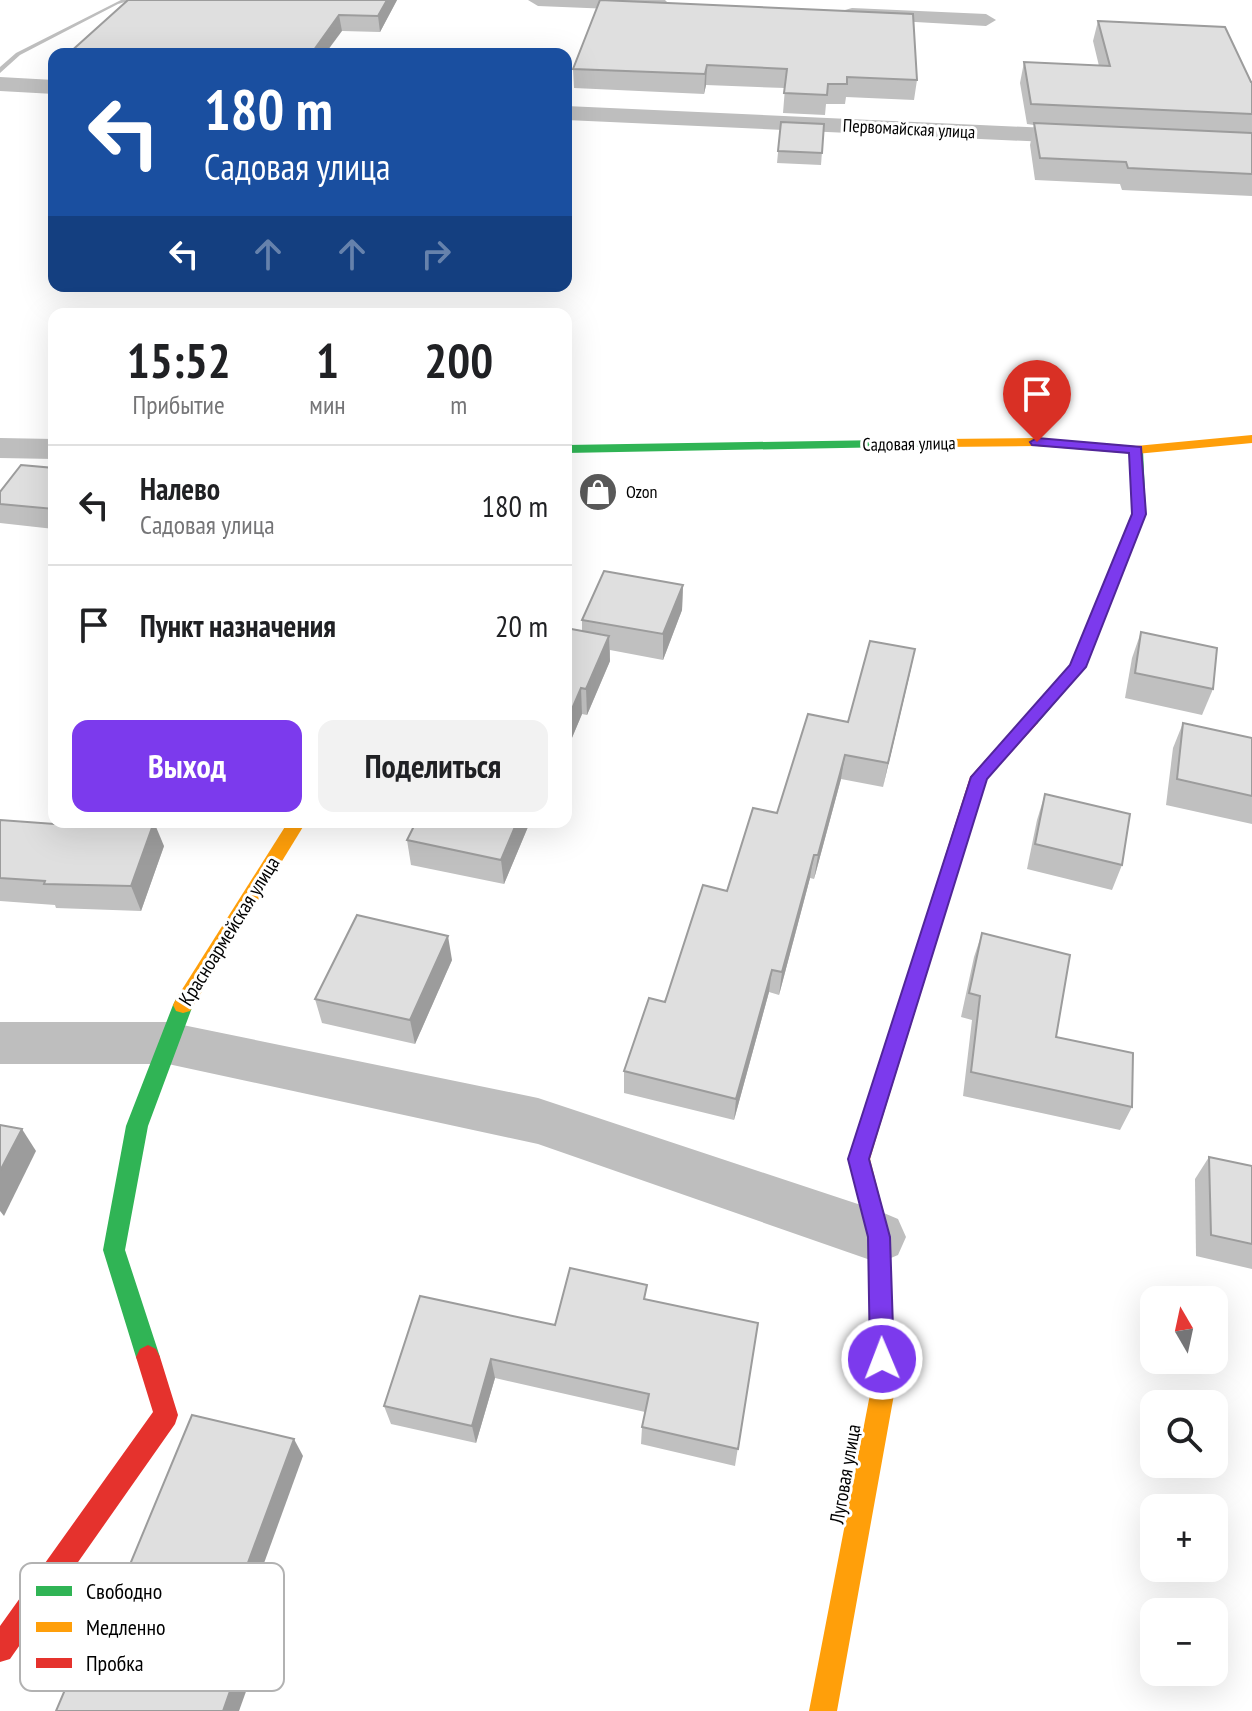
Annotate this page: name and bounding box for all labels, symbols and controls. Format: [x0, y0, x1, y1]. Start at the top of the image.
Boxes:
text: 180 m [204, 73, 333, 145]
icon: left [72, 80, 176, 184]
street label: Первомайская улица [842, 114, 976, 143]
text: Садовая улица [204, 143, 390, 190]
icon: left [162, 232, 206, 276]
icon: ahead [246, 232, 290, 276]
icon: ahead [330, 232, 374, 276]
icon: right [414, 232, 458, 276]
text: 15:52 [127, 329, 231, 391]
text: 1 [316, 329, 339, 391]
text: 200 [424, 329, 493, 391]
pin [1003, 360, 1071, 442]
icon: arrive [1015, 372, 1059, 416]
text: Прибытие [133, 388, 225, 421]
text: мин [309, 388, 346, 421]
text: m [450, 388, 467, 421]
street label: Садовая улица [862, 431, 956, 456]
text: Налево [140, 469, 220, 508]
shop icon: Ozon [577, 471, 619, 513]
place label: Ozon [626, 480, 658, 503]
icon: left [72, 483, 116, 527]
text: 180 m [482, 486, 548, 525]
text: Садовая улица [140, 508, 275, 541]
icon: arrive [72, 603, 116, 647]
text: Пункт назначения [140, 606, 336, 645]
text: 20 m [495, 606, 548, 645]
button: Выход [72, 720, 302, 812]
button: Поделиться [318, 720, 548, 812]
street label: Красноармейская улица [173, 852, 285, 1010]
north arrow [1140, 1286, 1228, 1374]
map controls [1140, 1286, 1228, 1686]
position arrow [840, 1317, 924, 1401]
button: search [1140, 1390, 1228, 1478]
street label: Луговая улица [823, 1422, 867, 1527]
button: + [1140, 1494, 1228, 1582]
legend [20, 1563, 284, 1691]
text: Свободно [86, 1577, 162, 1605]
button: − [1140, 1598, 1228, 1686]
text: Медленно [86, 1613, 165, 1641]
text: Пробка [86, 1649, 143, 1677]

